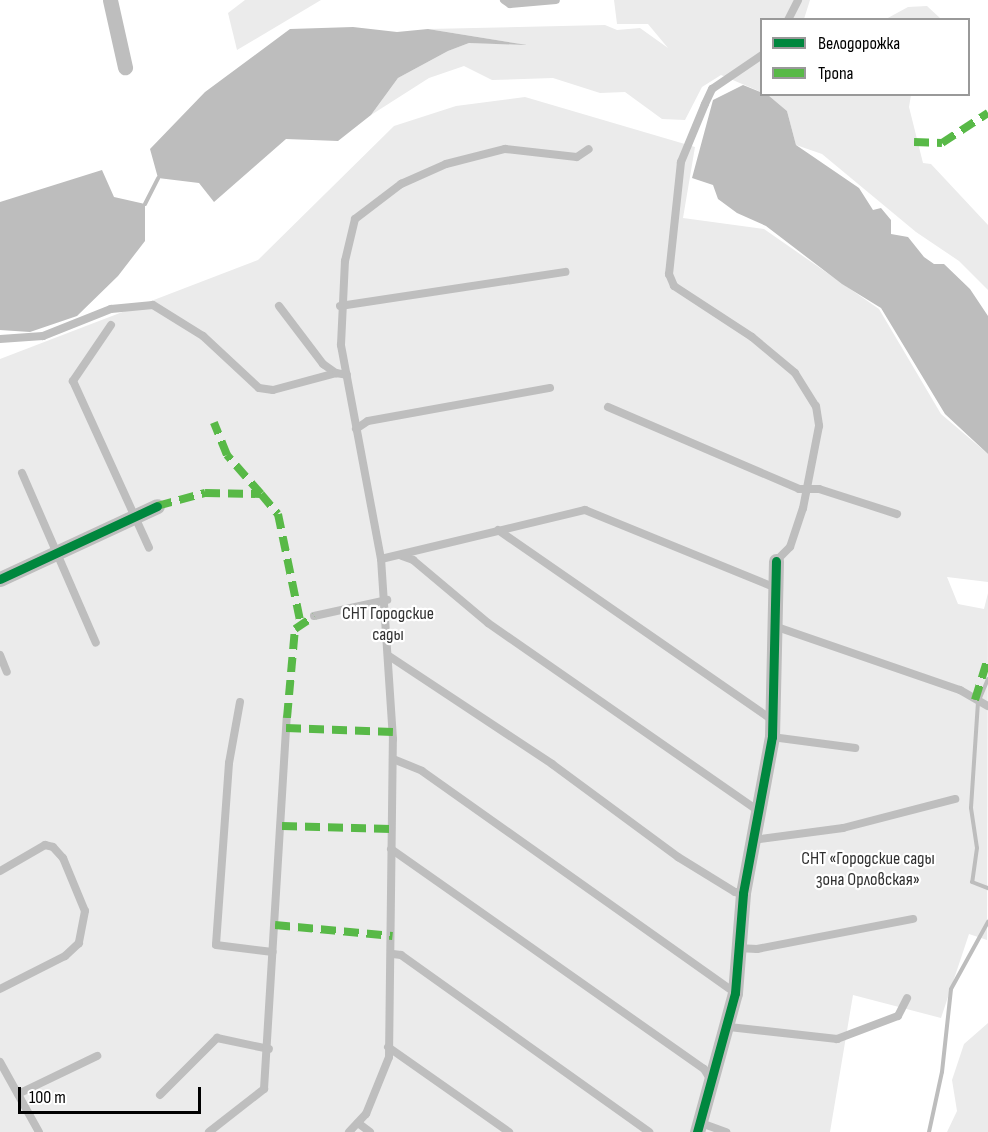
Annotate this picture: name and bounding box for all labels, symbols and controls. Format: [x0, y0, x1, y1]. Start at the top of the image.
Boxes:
legend [760, 18, 970, 96]
text: Велодорожка [818, 33, 900, 54]
text: Тропа [818, 63, 854, 84]
park label: СНТ Городские сады [342, 604, 434, 646]
park label: СНТ «Городские сады зона Орловская» [801, 849, 935, 892]
scale bar [21, 1075, 204, 1113]
text: 100 m [29, 1087, 66, 1108]

